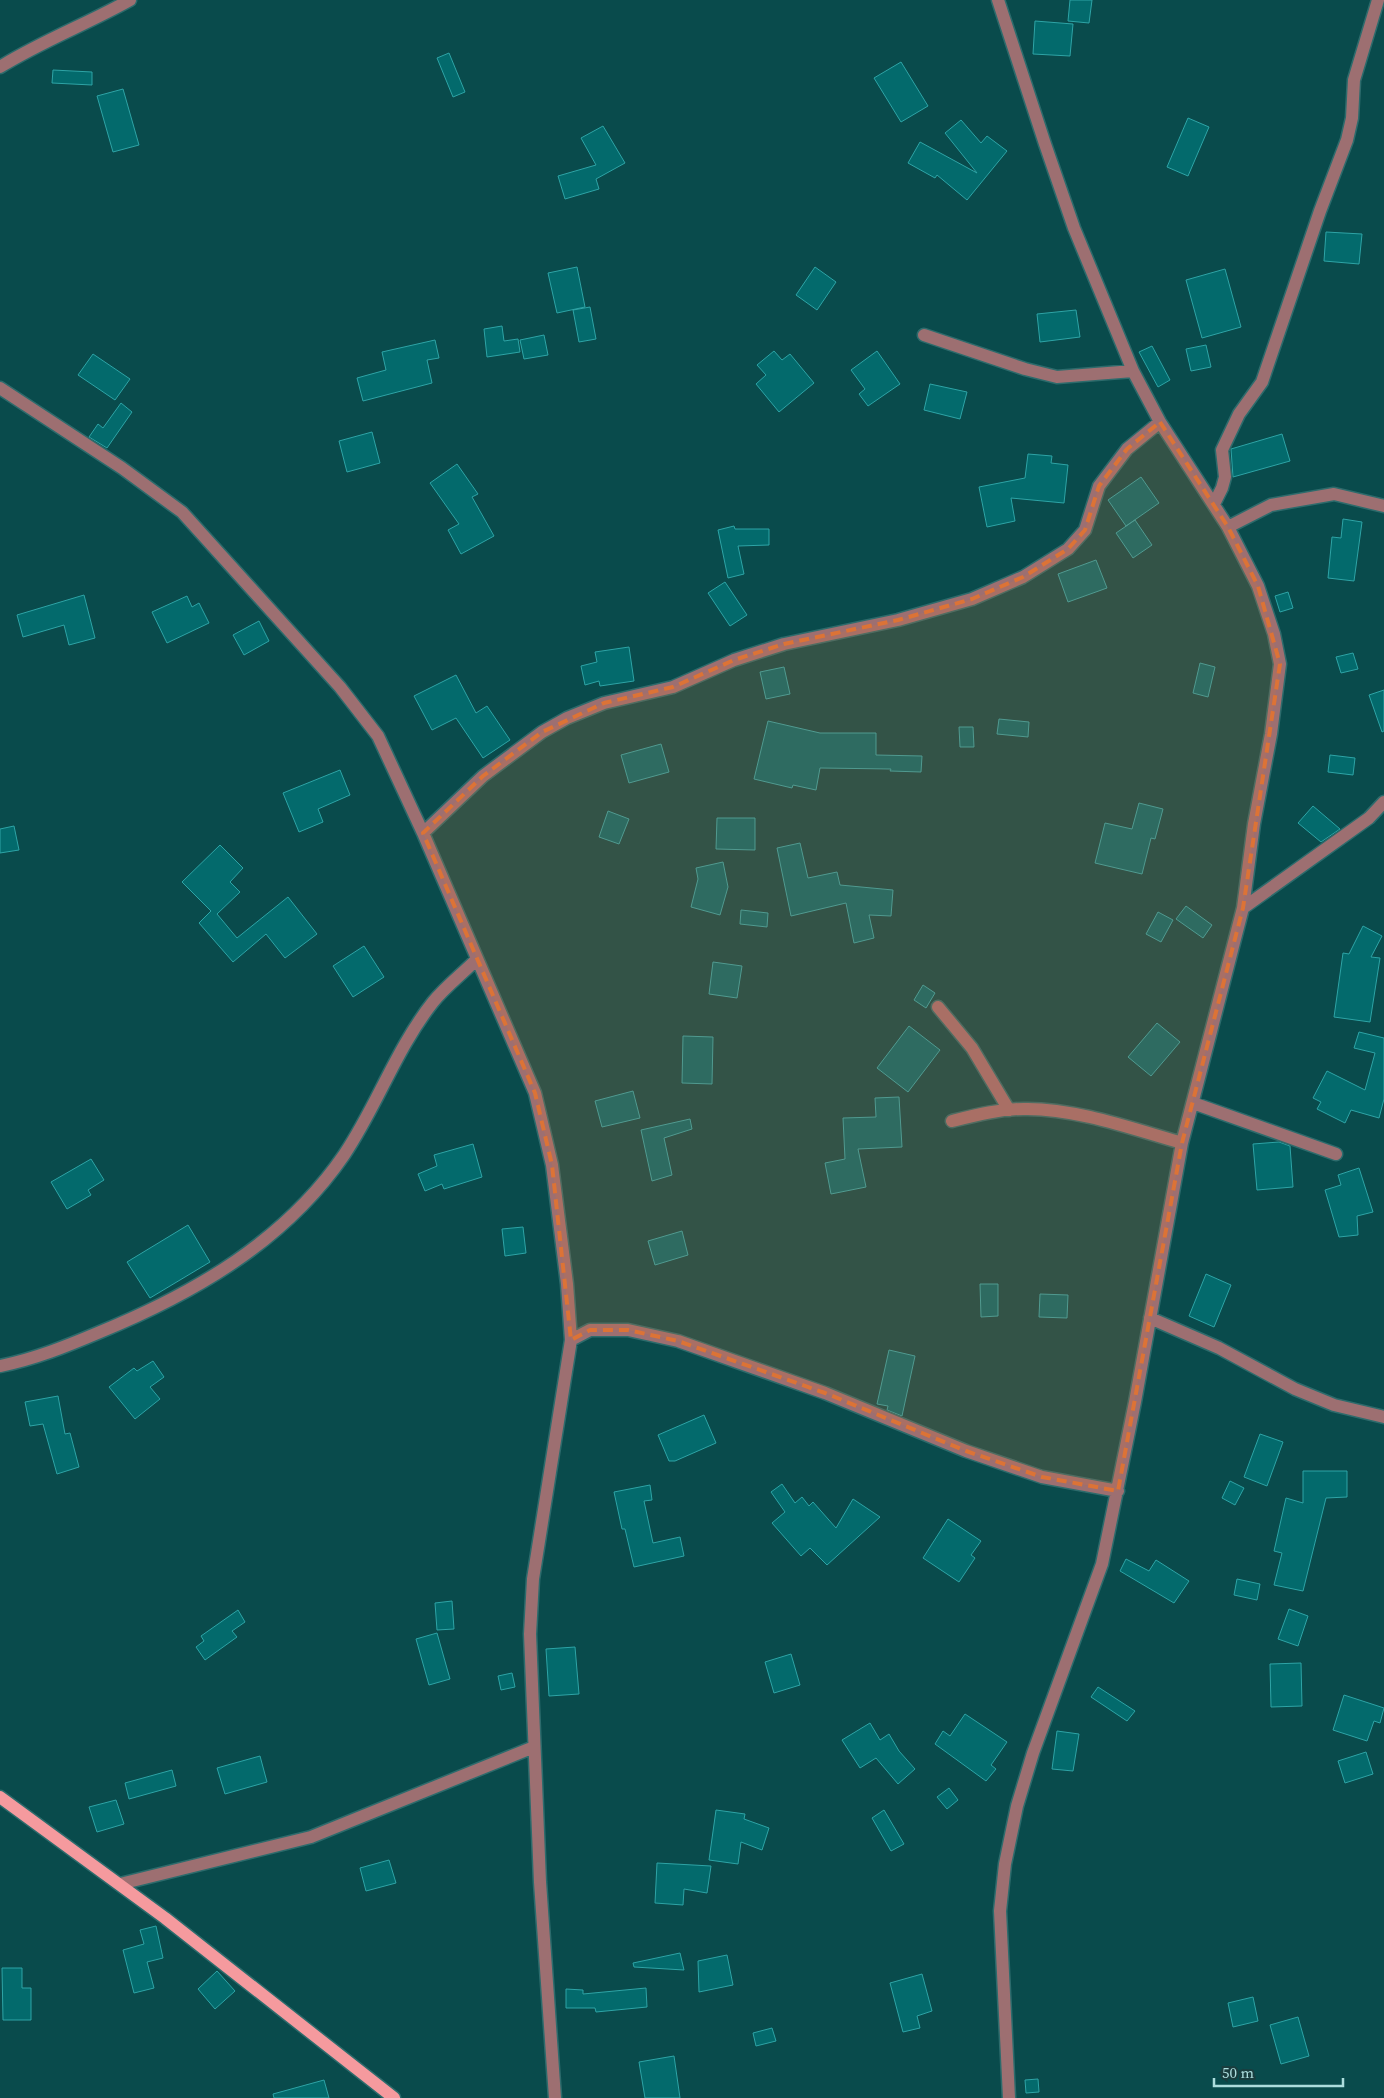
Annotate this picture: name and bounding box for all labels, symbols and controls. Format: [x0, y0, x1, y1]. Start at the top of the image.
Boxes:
scale bar [1214, 2056, 1343, 2088]
text: 50 m [1222, 2062, 1254, 2083]

